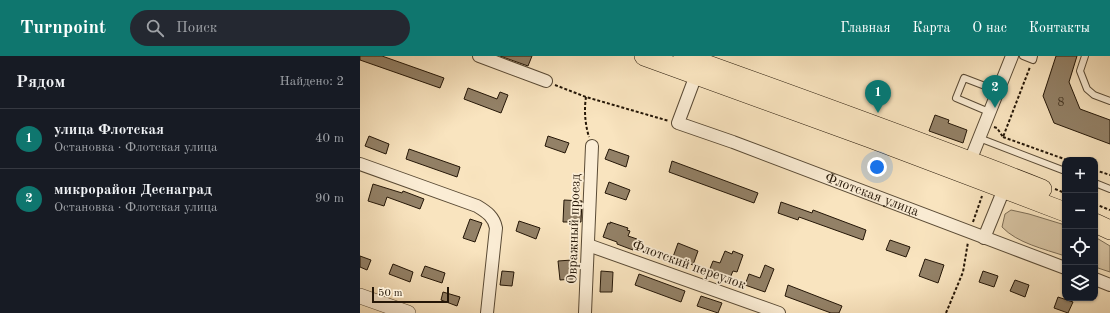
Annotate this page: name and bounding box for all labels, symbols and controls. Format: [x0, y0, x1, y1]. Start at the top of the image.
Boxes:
search box [130, 10, 410, 46]
icon: search [144, 17, 166, 39]
text: Turnpoint [20, 19, 106, 38]
text: Поиск [176, 21, 217, 36]
text: Главная [840, 21, 890, 35]
text: Карта [912, 21, 950, 35]
text: О нас [972, 21, 1007, 35]
text: Контакты [1029, 21, 1090, 35]
text: Рядом [16, 74, 65, 91]
text: Найдено: 2 [280, 75, 344, 88]
pin: 2 [982, 75, 1008, 108]
pin: 1 [865, 80, 891, 113]
house number: 8 [1058, 97, 1065, 109]
text: улица Флотская [54, 123, 164, 138]
text: 1 [25, 132, 33, 145]
text: 40 m [315, 132, 344, 145]
text: Остановка · Флотская улица [54, 141, 217, 154]
your location [867, 157, 887, 177]
map controls [1062, 157, 1098, 301]
button: + [1062, 157, 1098, 193]
street label: Флотская улица [823, 171, 921, 219]
street label: Овражный проезд [565, 173, 583, 284]
text: микрорайон Деснаград [54, 183, 212, 198]
text: 2 [25, 192, 33, 205]
text: 90 m [315, 192, 344, 205]
button: − [1062, 193, 1098, 229]
text: Остановка · Флотская улица [54, 201, 217, 214]
button: locate [1062, 229, 1098, 265]
street label: Флотский переулок [630, 238, 748, 292]
button: layers [1062, 265, 1098, 301]
scale bar [372, 285, 449, 304]
text: 50 m [378, 288, 403, 299]

